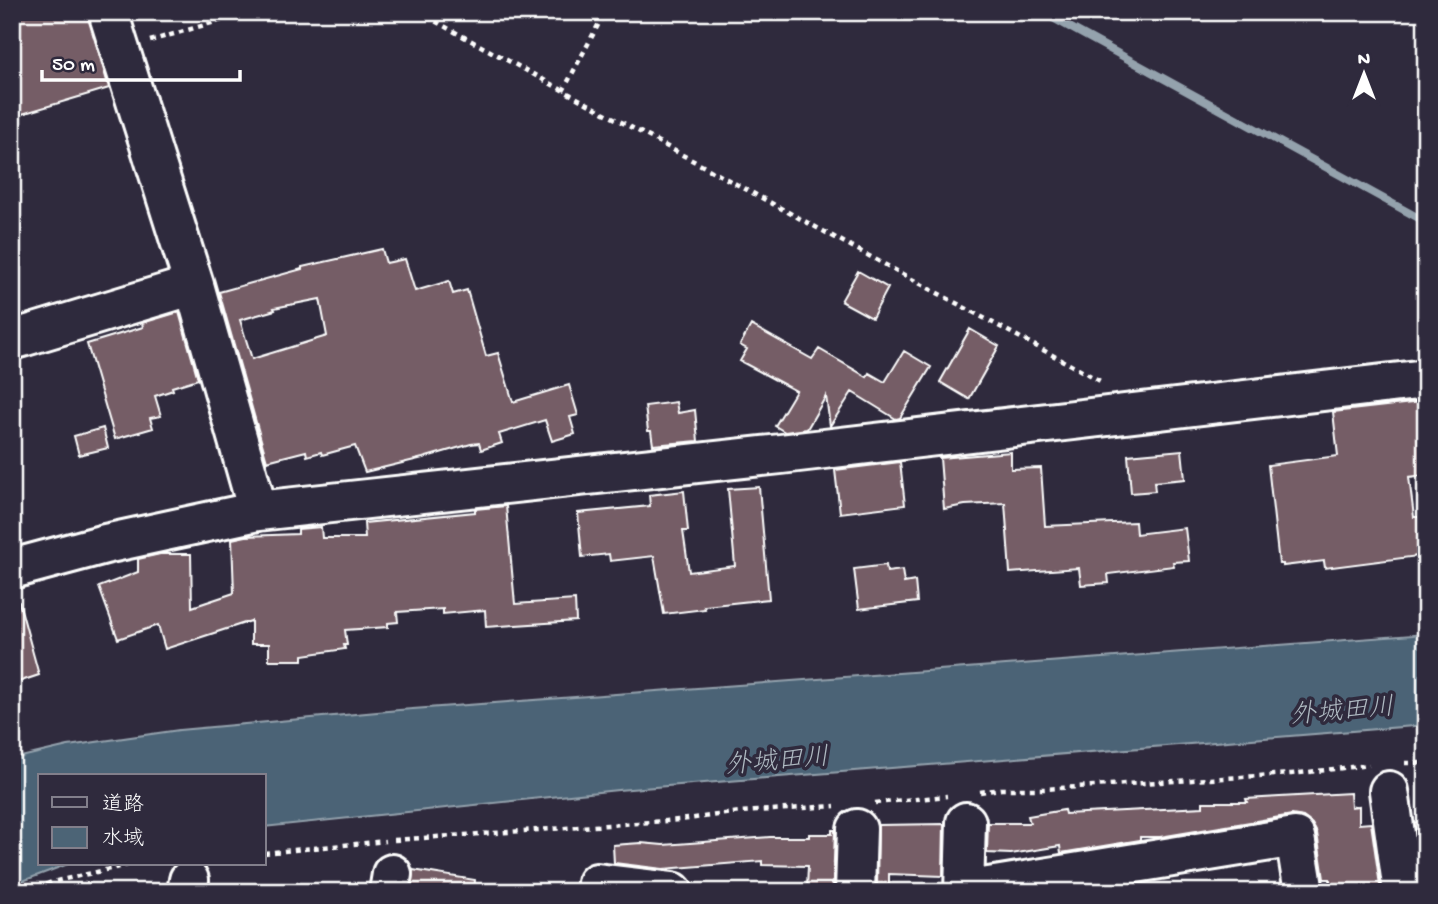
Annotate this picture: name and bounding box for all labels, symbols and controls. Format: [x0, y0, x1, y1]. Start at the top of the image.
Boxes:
scale bar [42, 38, 240, 82]
north arrow [1330, 38, 1400, 108]
text: N [1358, 49, 1370, 72]
text: 50 m [52, 54, 95, 79]
water label: 外城田川 [1289, 693, 1396, 733]
water label: 外城田川 [724, 743, 831, 783]
legend [38, 774, 266, 866]
text: 道路 [102, 793, 144, 819]
text: 水域 [102, 827, 144, 853]

